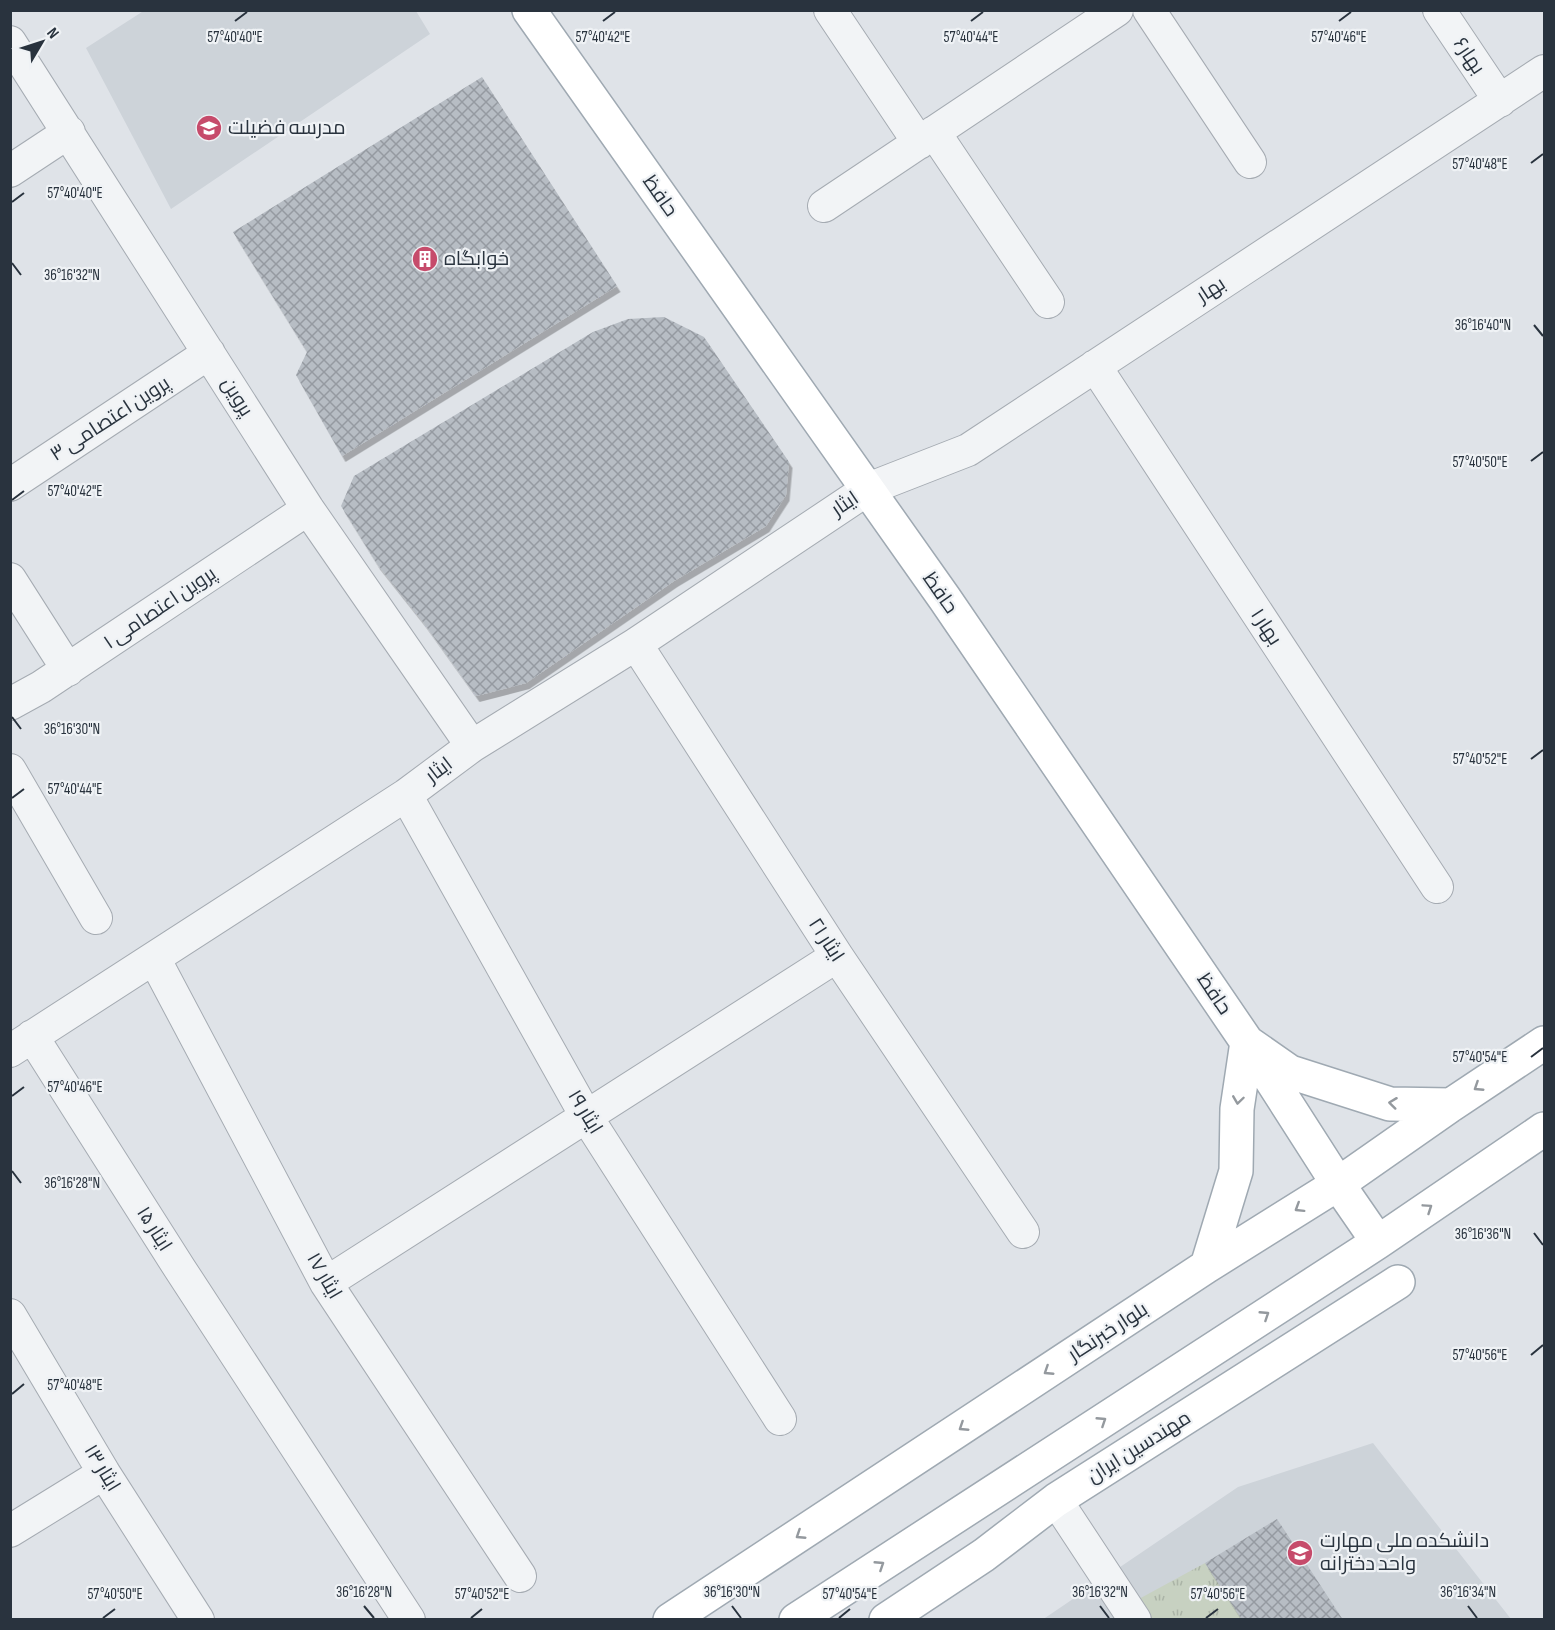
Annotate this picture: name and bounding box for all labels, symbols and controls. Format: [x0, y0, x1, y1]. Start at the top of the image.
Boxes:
north arrow [12, 12, 72, 72]
text: N [42, 24, 63, 43]
text: 57°40'40"E [207, 28, 263, 47]
text: 57°40'42"E [575, 28, 631, 47]
text: 57°40'44"E [943, 28, 999, 47]
text: 57°40'46"E [1311, 28, 1367, 47]
street label: بهار۶ [1448, 33, 1490, 79]
school or university icon: مدرسه فضیلت [194, 113, 224, 143]
place label: مدرسه فضیلت [228, 116, 346, 140]
text: 57°40'48"E [1452, 155, 1508, 174]
street label: حافظ [637, 171, 683, 221]
text: 57°40'40"E [47, 184, 103, 203]
building icon: خوابگاه [410, 244, 440, 274]
place label: خوابگاه [444, 247, 509, 271]
text: 36°16'32"N [44, 266, 100, 285]
street label: بهار [1191, 272, 1230, 309]
text: 36°16'40"N [1455, 316, 1511, 335]
street label: پروین اعتصامی ۳ [46, 371, 175, 467]
street label: پروین [216, 373, 259, 422]
text: 57°40'50"E [1452, 453, 1508, 472]
text: 57°40'42"E [47, 482, 103, 501]
street label: ایثار [826, 486, 863, 522]
street label: پروین اعتصامی ۱ [99, 561, 221, 654]
street label: حافظ [917, 568, 963, 618]
street label: بهار ۱ [1245, 604, 1287, 650]
text: 36°16'30"N [44, 720, 100, 739]
text: 57°40'52"E [1453, 750, 1507, 769]
street label: ایثار [420, 752, 457, 789]
text: 57°40'44"E [47, 780, 103, 799]
street label: ایثار ۲۱ [803, 913, 849, 967]
street label: حافظ [1191, 969, 1237, 1019]
text: 57°40'54"E [1453, 1048, 1507, 1067]
text: 57°40'46"E [47, 1078, 103, 1097]
one-way arrow [1474, 1080, 1485, 1091]
street label: ایثار ۱۹ [562, 1085, 608, 1139]
one-way arrow [1233, 1095, 1245, 1105]
one-way arrow [1388, 1097, 1397, 1110]
text: 36°16'28"N [44, 1174, 100, 1193]
one-way arrow [1295, 1201, 1306, 1212]
street label: ایثار ۱۵ [131, 1202, 177, 1256]
one-way arrow [1422, 1204, 1433, 1215]
text: 36°16'36"N [1455, 1225, 1511, 1244]
street label: ایثار ۱۷ [301, 1249, 347, 1303]
street label: بلوار خبرنگار [1063, 1297, 1152, 1367]
one-way arrow [1259, 1311, 1270, 1322]
text: 57°40'56"E [1452, 1346, 1508, 1365]
one-way arrow [1043, 1364, 1054, 1375]
text: 57°40'48"E [47, 1376, 103, 1395]
street label: مهندسین ایران [1083, 1406, 1195, 1488]
one-way arrow [1095, 1417, 1106, 1428]
one-way arrow [958, 1420, 969, 1431]
street label: ایثار ۱۳ [79, 1440, 125, 1496]
one-way arrow [796, 1528, 807, 1539]
place label: دانشکده ملی مهارت واحد دخترانه [1320, 1529, 1489, 1576]
school or university icon: دانشکده ملی مهارت واحد دخترانه [1285, 1538, 1315, 1568]
one-way arrow [873, 1561, 884, 1572]
text: 36°16'28"N [336, 1583, 392, 1602]
text: 36°16'30"N [704, 1583, 760, 1602]
text: 36°16'32"N [1072, 1583, 1128, 1602]
text: 36°16'34"N [1440, 1583, 1496, 1602]
text: 57°40'50"E [87, 1585, 143, 1604]
text: 57°40'52"E [455, 1585, 509, 1604]
text: 57°40'54"E [823, 1585, 877, 1604]
text: 57°40'56"E [1190, 1585, 1246, 1604]

